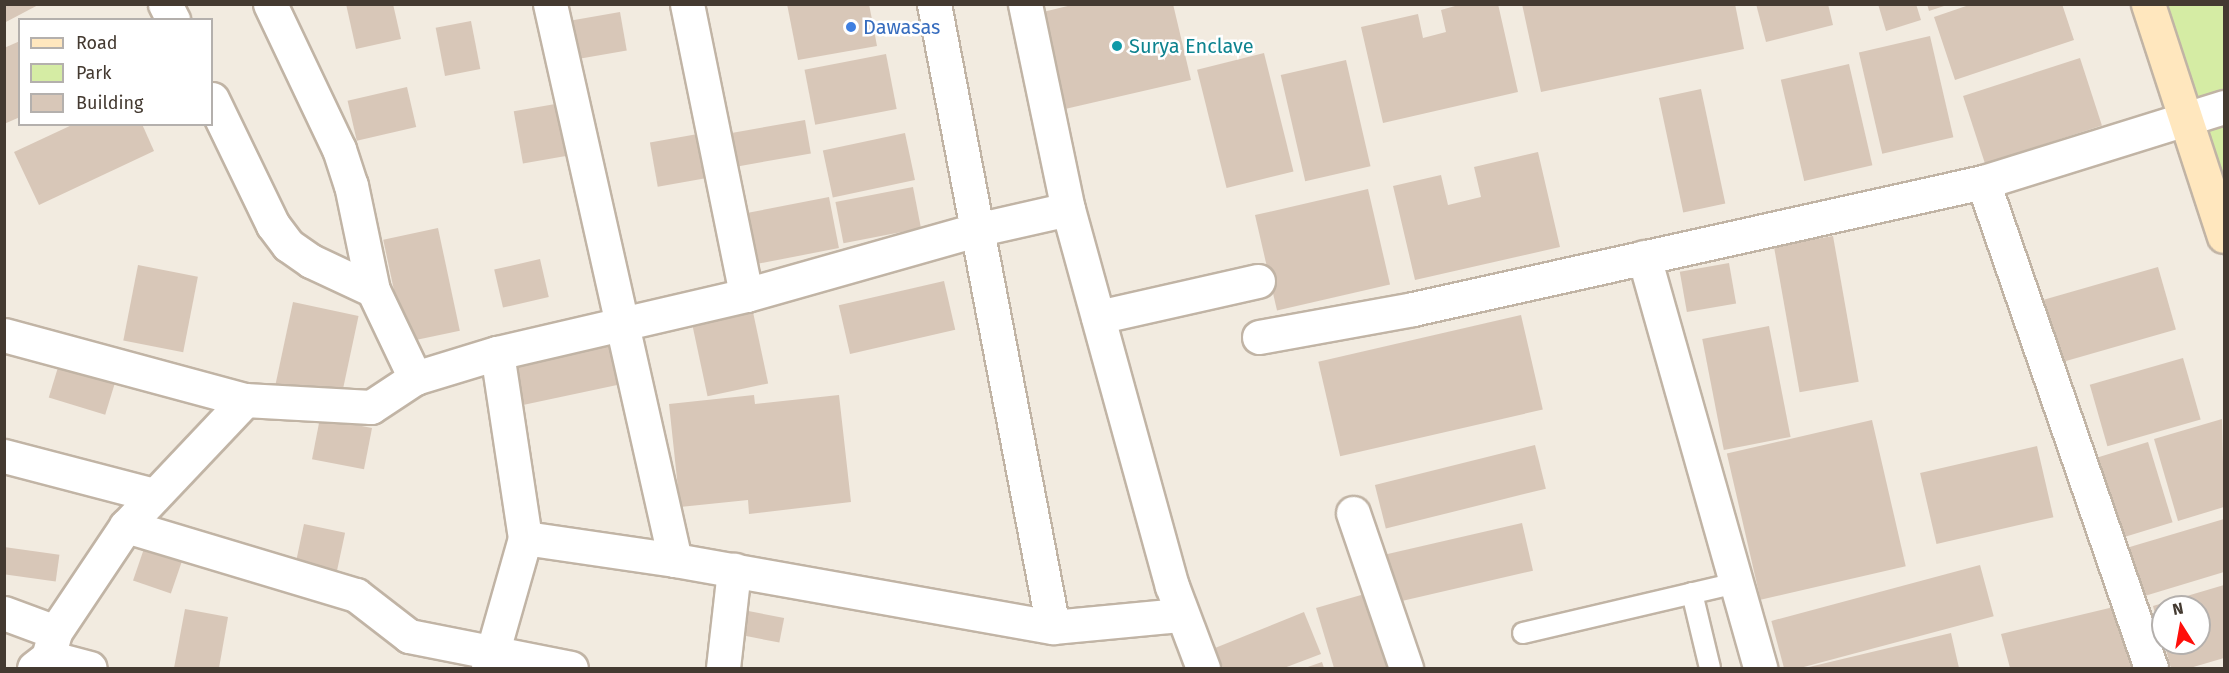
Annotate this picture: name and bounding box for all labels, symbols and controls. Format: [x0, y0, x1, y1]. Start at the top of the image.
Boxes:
place label: Dawasas [863, 15, 940, 39]
legend [18, 18, 213, 126]
marker: Dawasas [844, 20, 858, 34]
text: Road [76, 32, 118, 54]
place label: Surya Enclave [1129, 34, 1254, 58]
marker: Surya Enclave [1110, 39, 1124, 53]
text: Park [76, 62, 111, 84]
text: Building [76, 92, 143, 114]
north arrow [2151, 595, 2211, 655]
text: N [2171, 598, 2185, 619]

